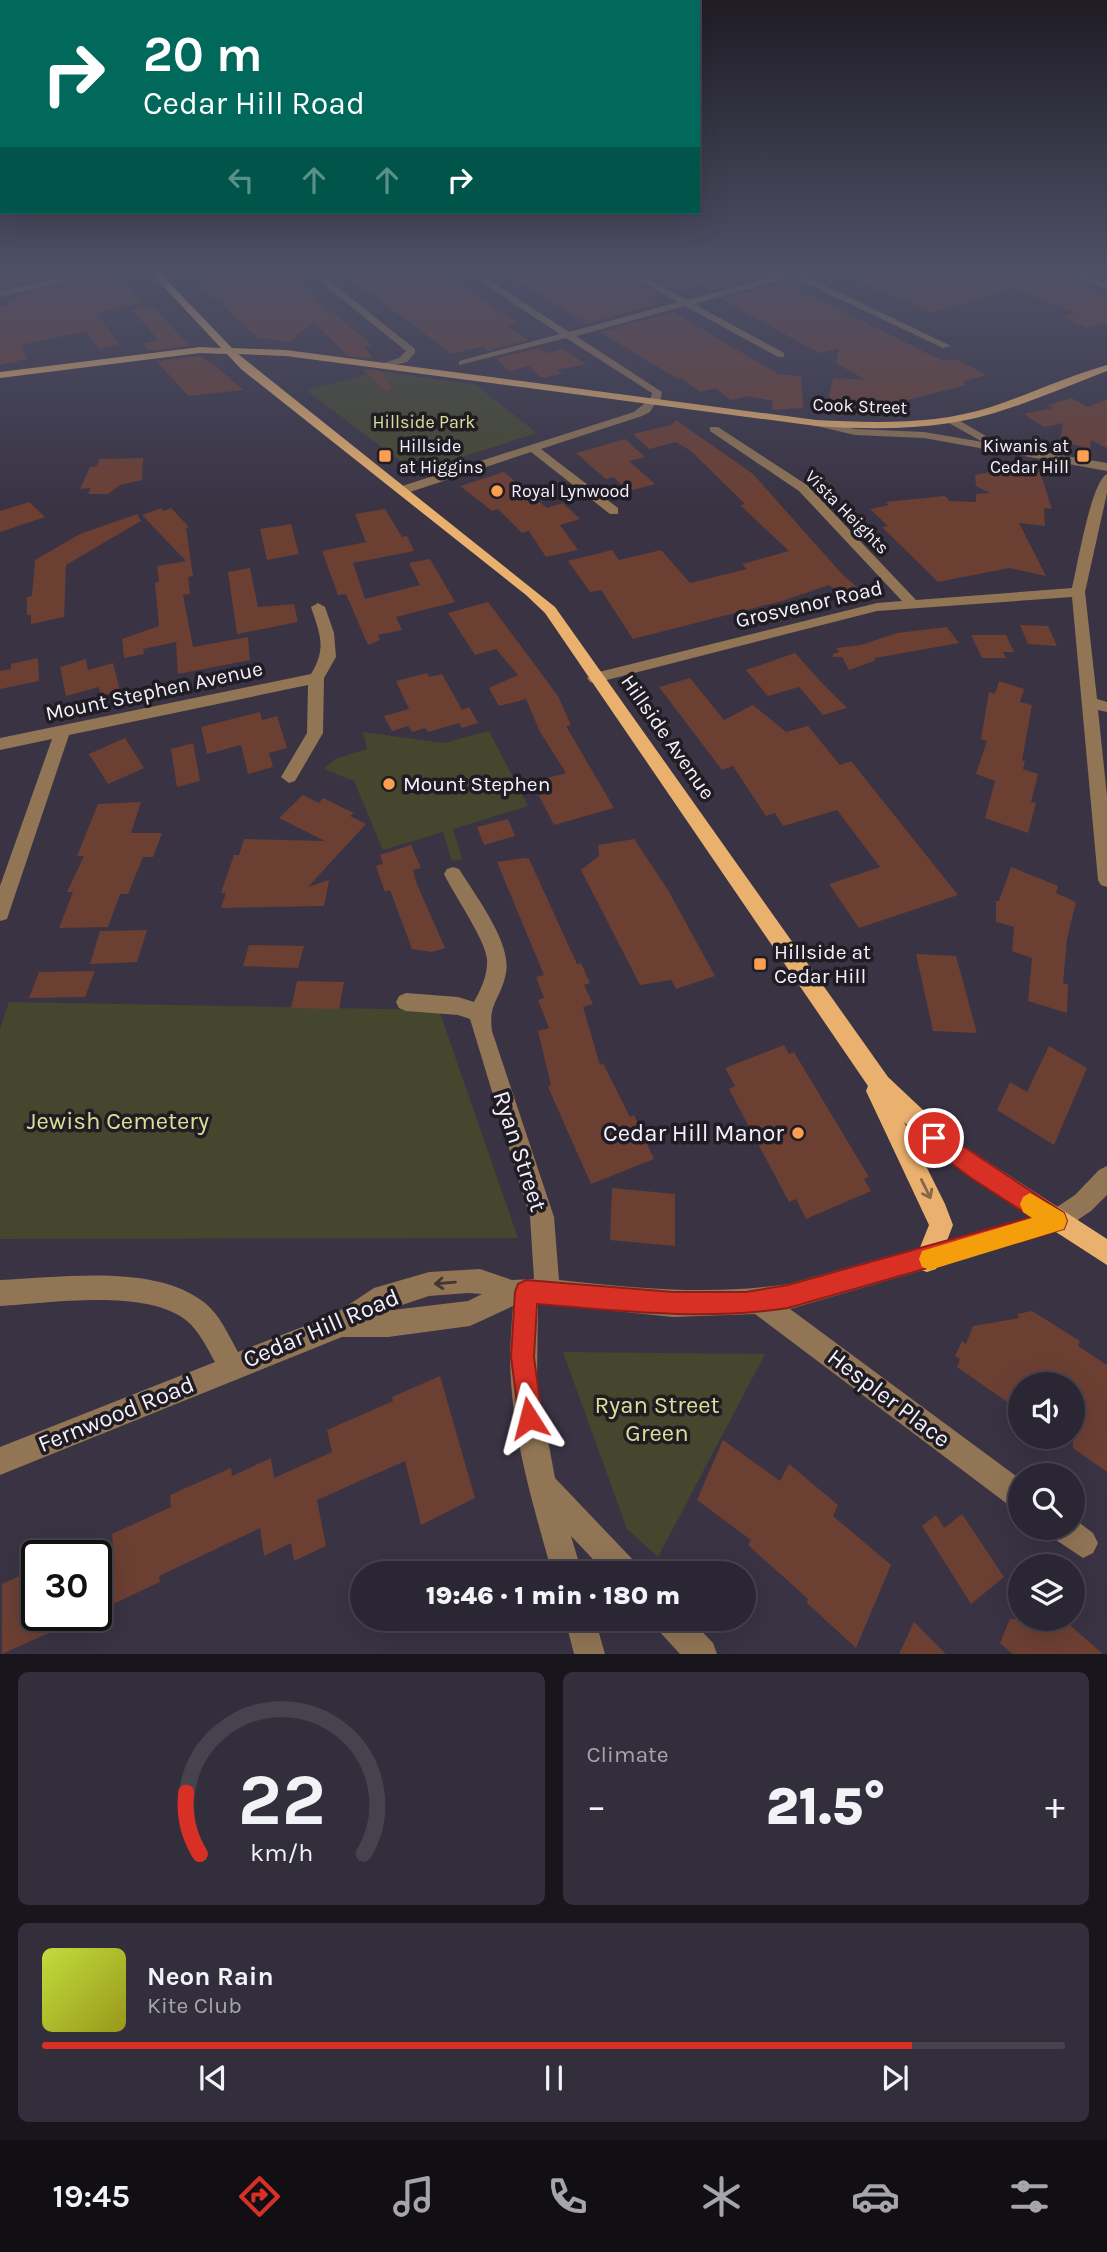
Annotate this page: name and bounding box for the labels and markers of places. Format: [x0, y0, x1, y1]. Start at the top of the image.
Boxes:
place label: Hillside at Higgins [399, 435, 483, 478]
place label: Kiwanis at Cedar Hill [983, 435, 1069, 478]
marker: Hillside at Higgins [377, 448, 393, 464]
marker: Kiwanis at Cedar Hill [1075, 448, 1091, 464]
place label: Royal Lynwood [511, 480, 630, 502]
marker: Royal Lynwood [489, 483, 505, 499]
place label: Mount Stephen [403, 772, 550, 796]
marker: Mount Stephen [381, 776, 397, 792]
place label: Hillside at Cedar Hill [774, 940, 871, 988]
marker: Hillside at Cedar Hill [752, 956, 768, 972]
pin [904, 1108, 964, 1168]
place label: Cedar Hill Manor [603, 1119, 784, 1147]
marker: Cedar Hill Manor [790, 1125, 806, 1141]

